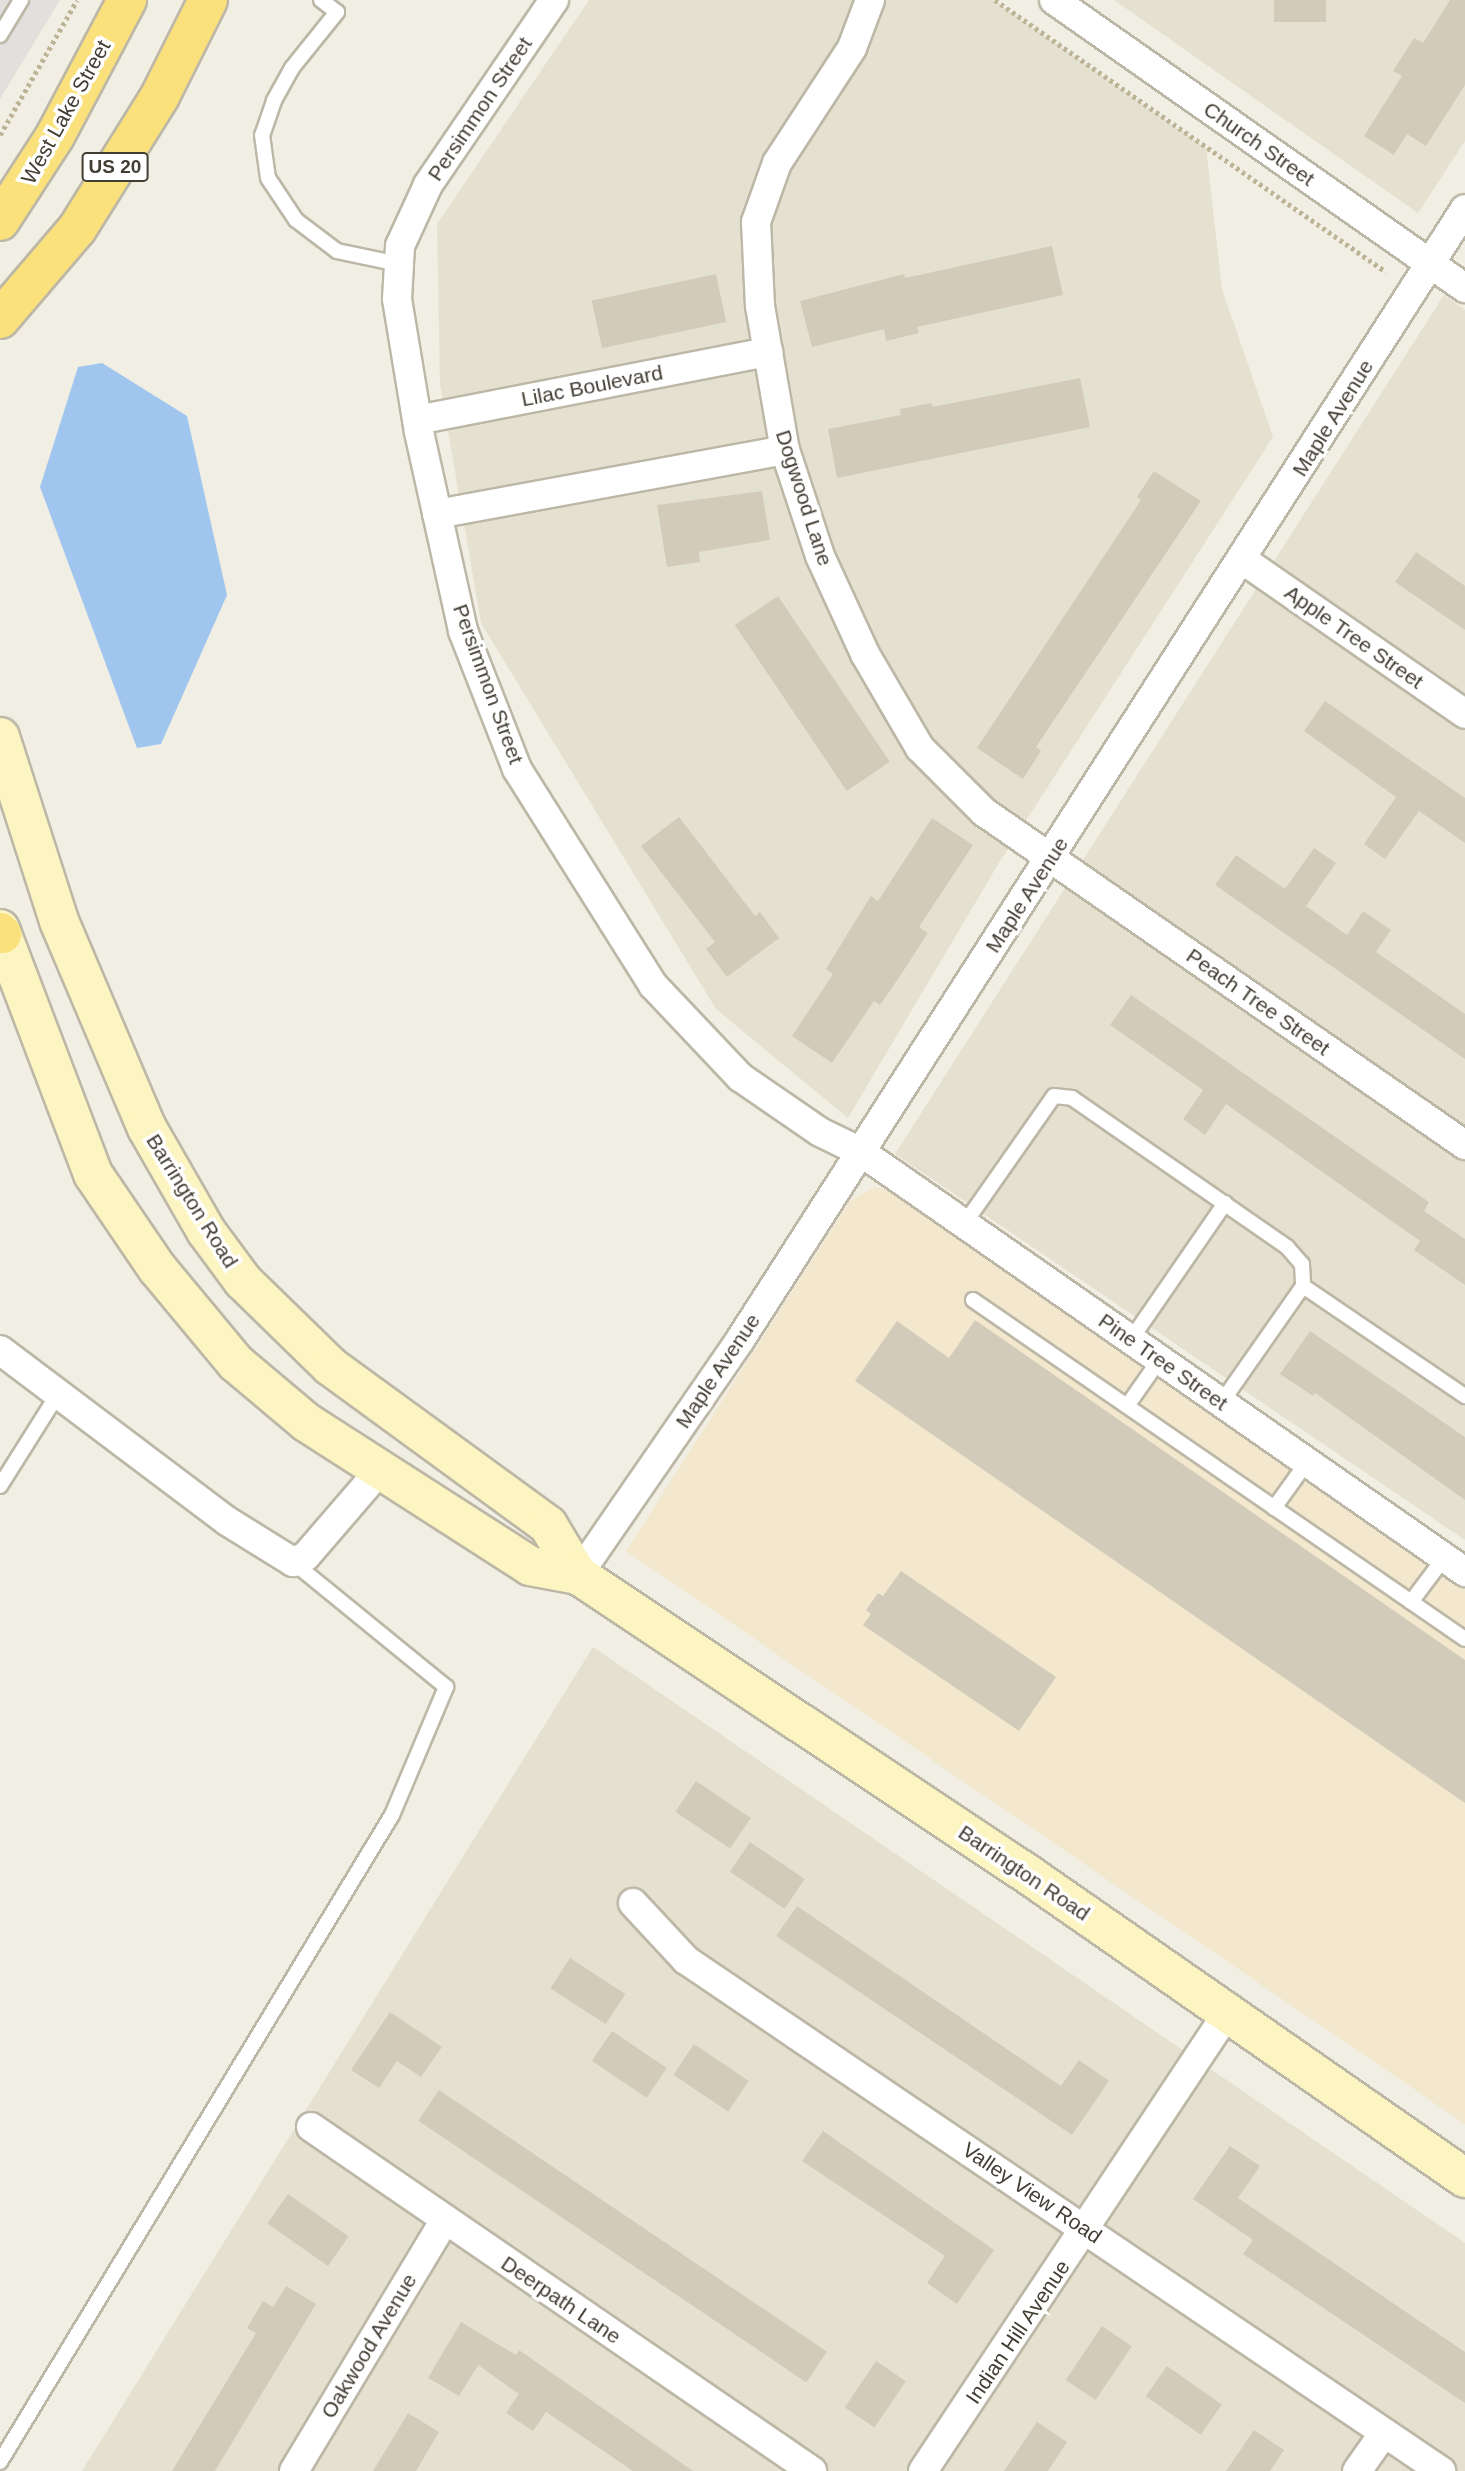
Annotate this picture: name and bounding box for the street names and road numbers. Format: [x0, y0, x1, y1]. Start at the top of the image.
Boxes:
street label: Persimmon Street [423, 32, 537, 186]
street label: West Lake Street [16, 36, 116, 188]
street label: Church Street [1199, 97, 1319, 191]
road number: US 20 [80, 152, 150, 182]
street label: Maple Avenue [1287, 355, 1379, 481]
street label: Lilac Boulevard [519, 360, 665, 412]
street label: Dogwood Lane [770, 427, 838, 569]
street label: Apple Tree Street [1280, 580, 1428, 694]
street label: Persimmon Street [447, 601, 529, 767]
street label: Maple Avenue [980, 832, 1074, 958]
street label: Peach Tree Street [1181, 943, 1335, 1061]
street label: Barrington Road [141, 1129, 243, 1273]
street label: Maple Avenue [670, 1308, 766, 1434]
street label: Pine Tree Street [1093, 1308, 1233, 1416]
street label: Barrington Road [954, 1820, 1094, 1926]
street label: Valley View Road [958, 2137, 1106, 2249]
street label: Deerpath Lane [496, 2251, 626, 2349]
street label: Indian Hill Avenue [960, 2255, 1076, 2409]
street label: Oakwood Avenue [316, 2269, 422, 2423]

